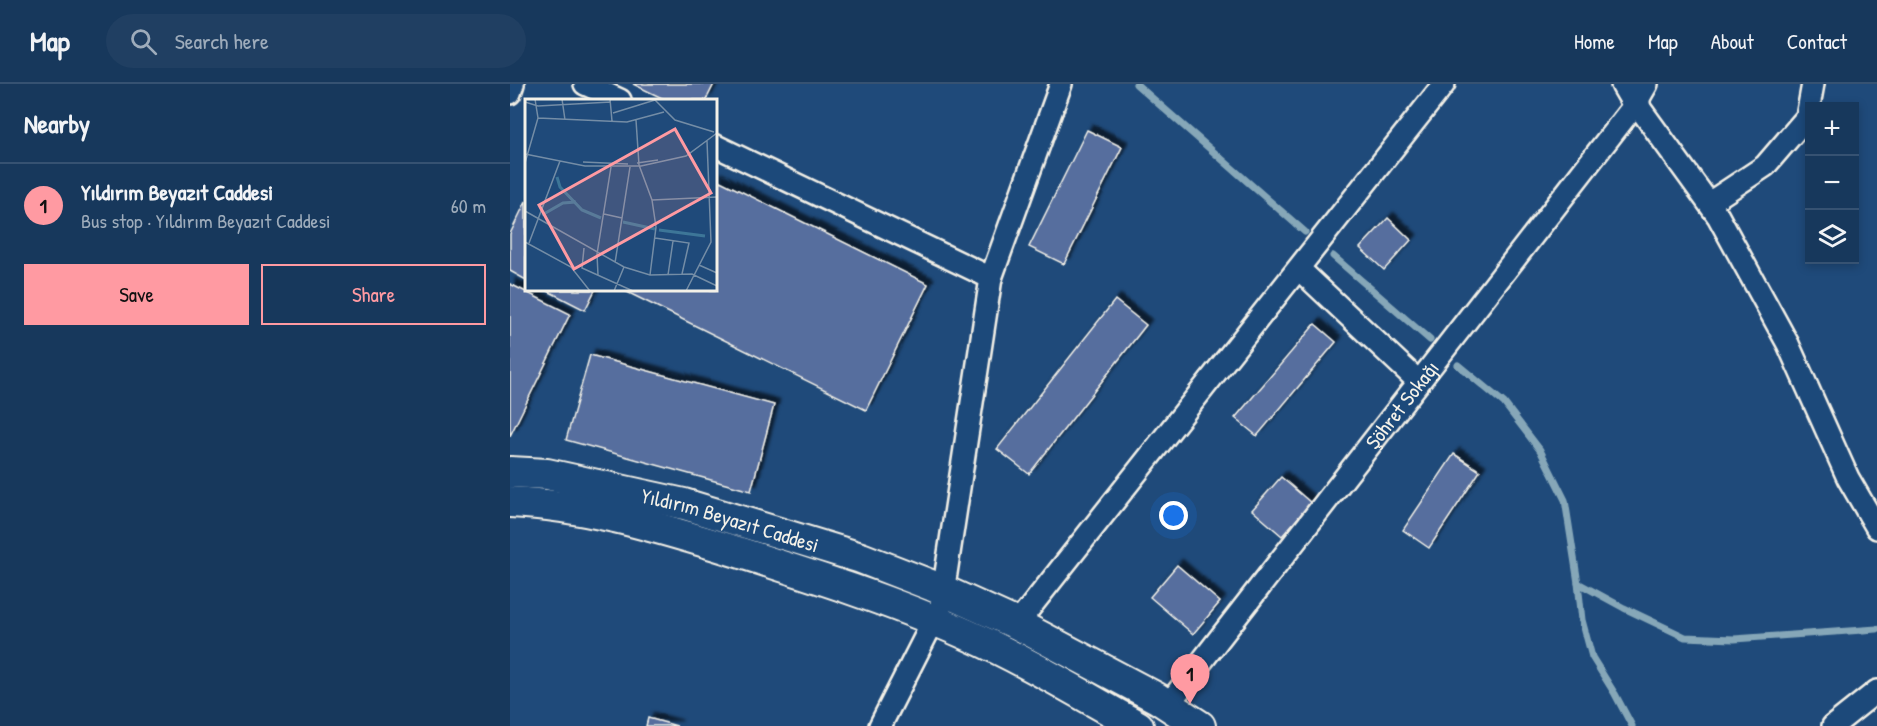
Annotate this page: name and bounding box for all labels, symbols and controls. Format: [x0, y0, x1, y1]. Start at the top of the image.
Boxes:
search box [106, 14, 526, 68]
text: Map [30, 22, 70, 60]
icon: search [127, 25, 160, 58]
text: Search here [175, 26, 269, 56]
text: Home [1574, 27, 1615, 56]
text: Map [1648, 27, 1678, 56]
text: About [1711, 27, 1754, 56]
text: Contact [1787, 27, 1847, 56]
inset map [525, 99, 717, 291]
map controls [1805, 102, 1859, 264]
button: + [1805, 102, 1859, 156]
text: Nearby [24, 106, 90, 141]
button: − [1805, 156, 1859, 210]
text: Yıldırım Beyazıt Caddesi [81, 177, 273, 207]
text: 1 [40, 192, 47, 219]
text: 60 m [451, 192, 486, 219]
text: Bus stop · Yıldırım Beyazıt Caddesi [81, 207, 331, 234]
button: layers [1805, 210, 1859, 264]
button: Save [24, 264, 249, 325]
button: Share [261, 264, 486, 325]
street label: Şöhret Sokağı [1358, 354, 1445, 455]
street label: Yıldırım Beyazıt Caddesi [639, 481, 823, 559]
your location [1159, 501, 1188, 530]
pin: 1 [1170, 654, 1210, 704]

